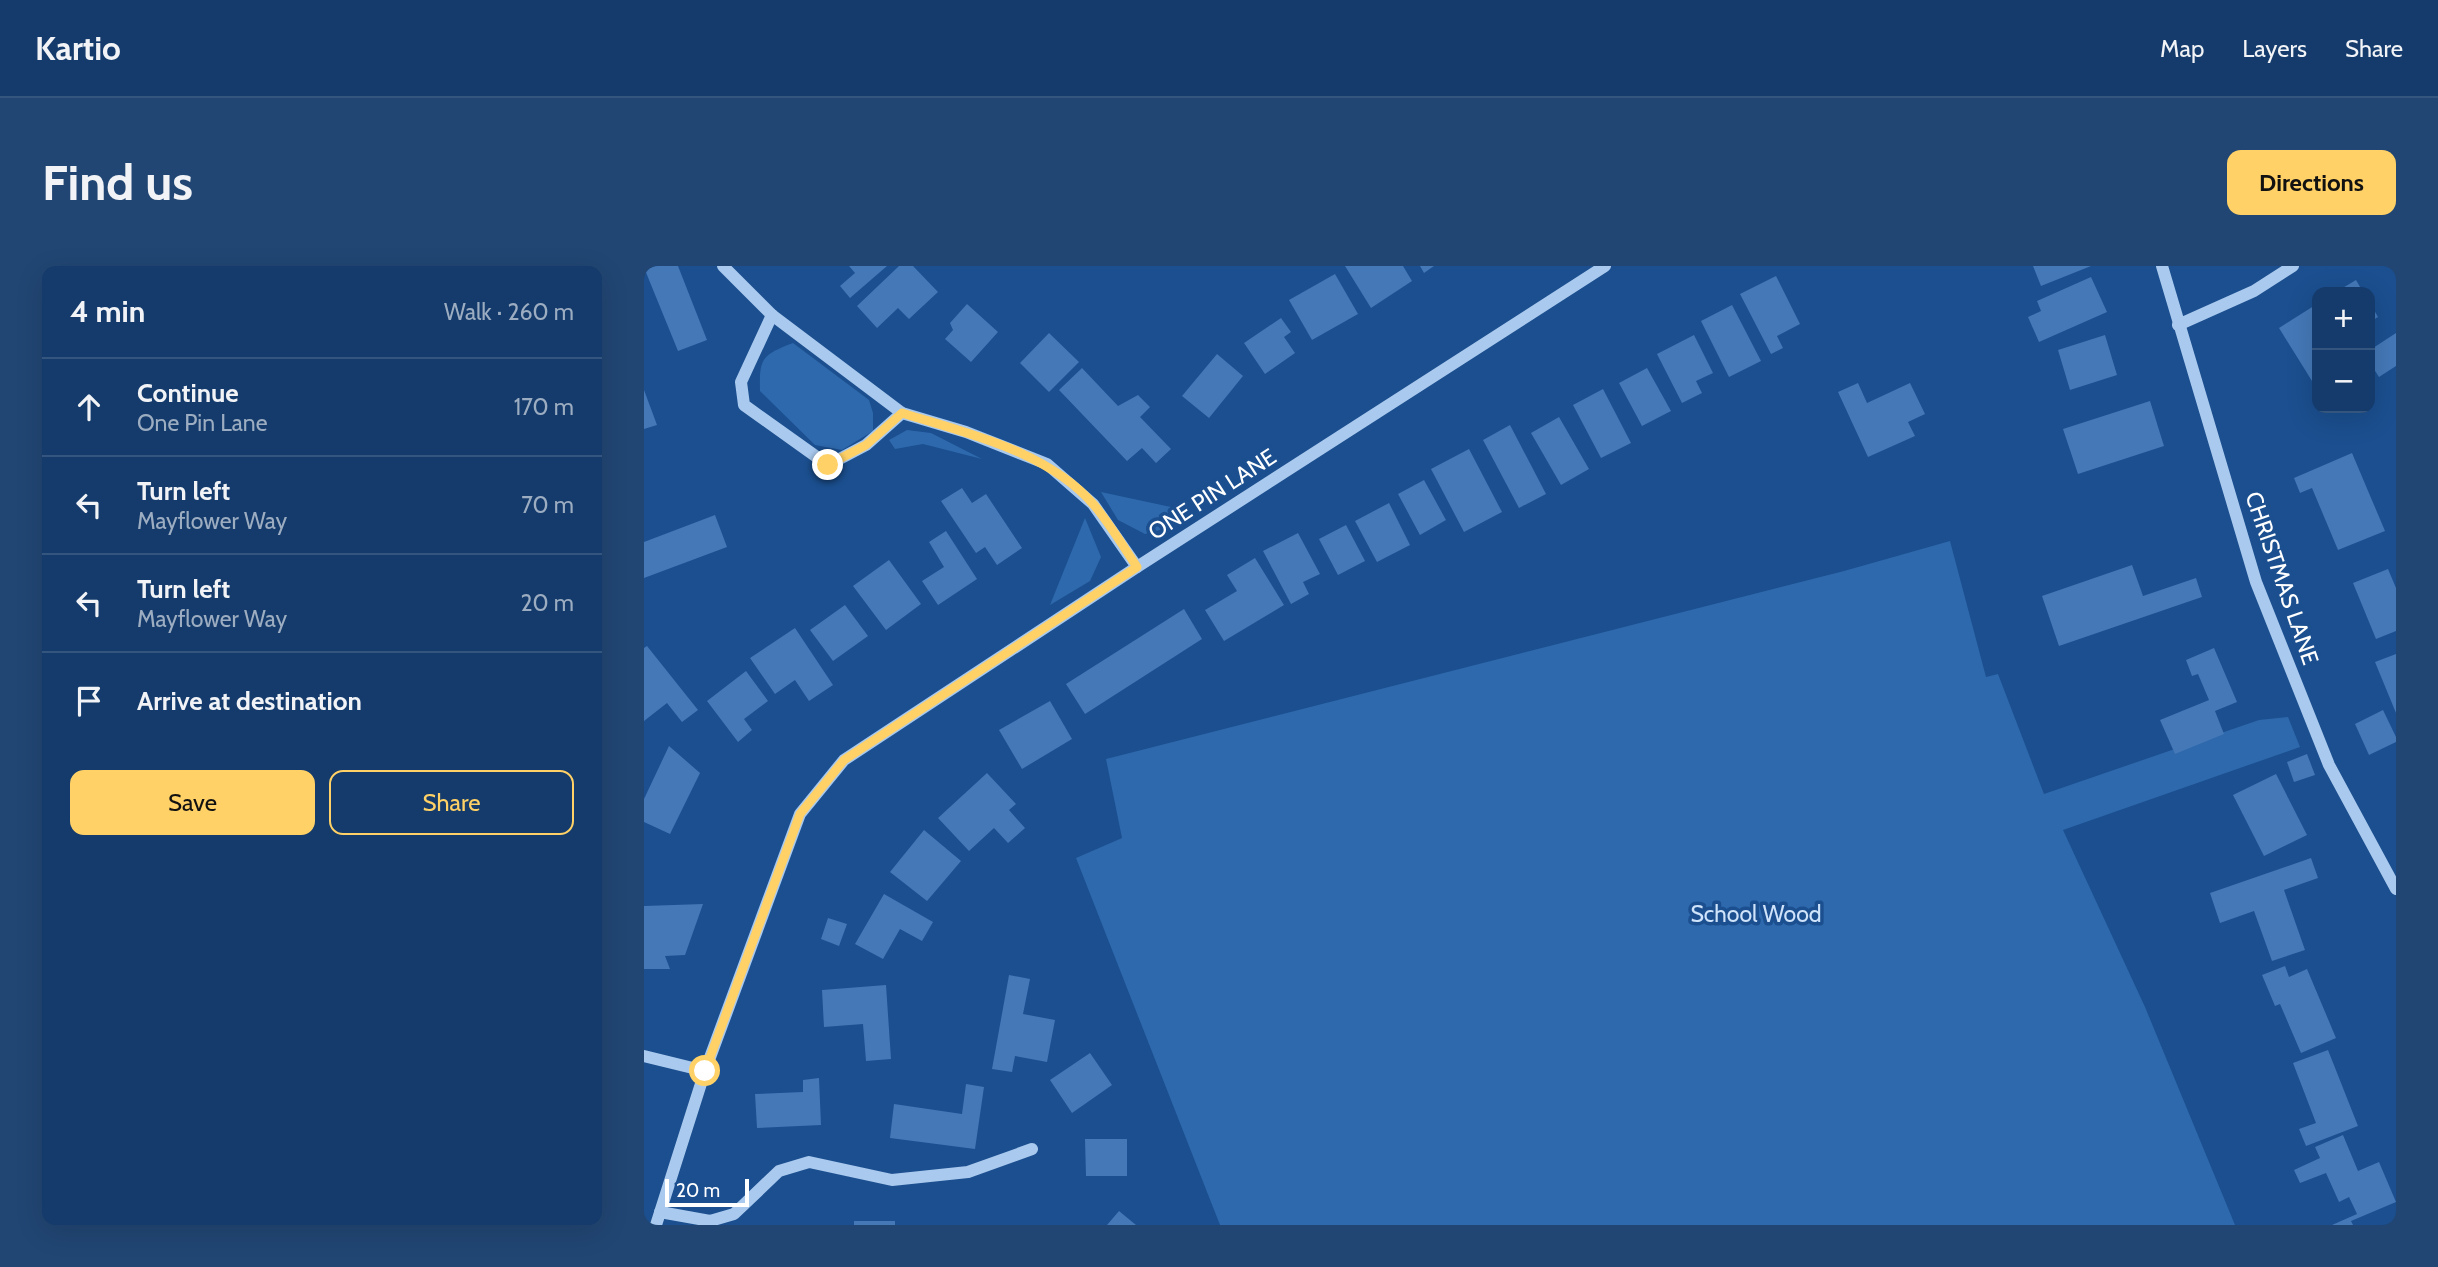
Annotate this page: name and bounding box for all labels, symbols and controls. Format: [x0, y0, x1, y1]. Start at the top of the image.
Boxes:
text: Kartio [35, 28, 121, 68]
text: Map [2160, 34, 2204, 63]
text: Layers [2242, 34, 2307, 63]
text: Share [2345, 34, 2403, 63]
button: Directions [2227, 150, 2396, 215]
text: Find us [42, 153, 193, 212]
map controls [2312, 287, 2375, 413]
button: + [2312, 287, 2375, 350]
text: 4 min [70, 293, 145, 330]
text: Walk · 260 m [444, 298, 574, 326]
button: − [2312, 350, 2375, 413]
text: Continue [137, 377, 239, 409]
icon: ahead [70, 388, 108, 426]
text: 170 m [514, 393, 574, 421]
text: One Pin Lane [137, 409, 267, 437]
street label: ONE PIN LANE [1143, 442, 1281, 546]
route end [812, 449, 843, 480]
text: Turn left [137, 475, 230, 507]
icon: left [70, 486, 108, 524]
street label: CHRISTMAS LANE [2239, 488, 2325, 668]
text: 70 m [521, 491, 574, 519]
text: Mayflower Way [137, 507, 287, 535]
text: Turn left [137, 573, 230, 605]
icon: left [70, 584, 108, 622]
text: 20 m [521, 589, 574, 617]
text: Mayflower Way [137, 605, 287, 633]
icon: arrive [70, 682, 108, 720]
text: Arrive at destination [137, 685, 362, 717]
button: Save [70, 770, 315, 835]
button: Share [329, 770, 574, 835]
park label: School Wood [1690, 900, 1822, 928]
route start [689, 1055, 720, 1086]
scale bar [665, 1176, 749, 1208]
text: 20 m [676, 1179, 720, 1202]

